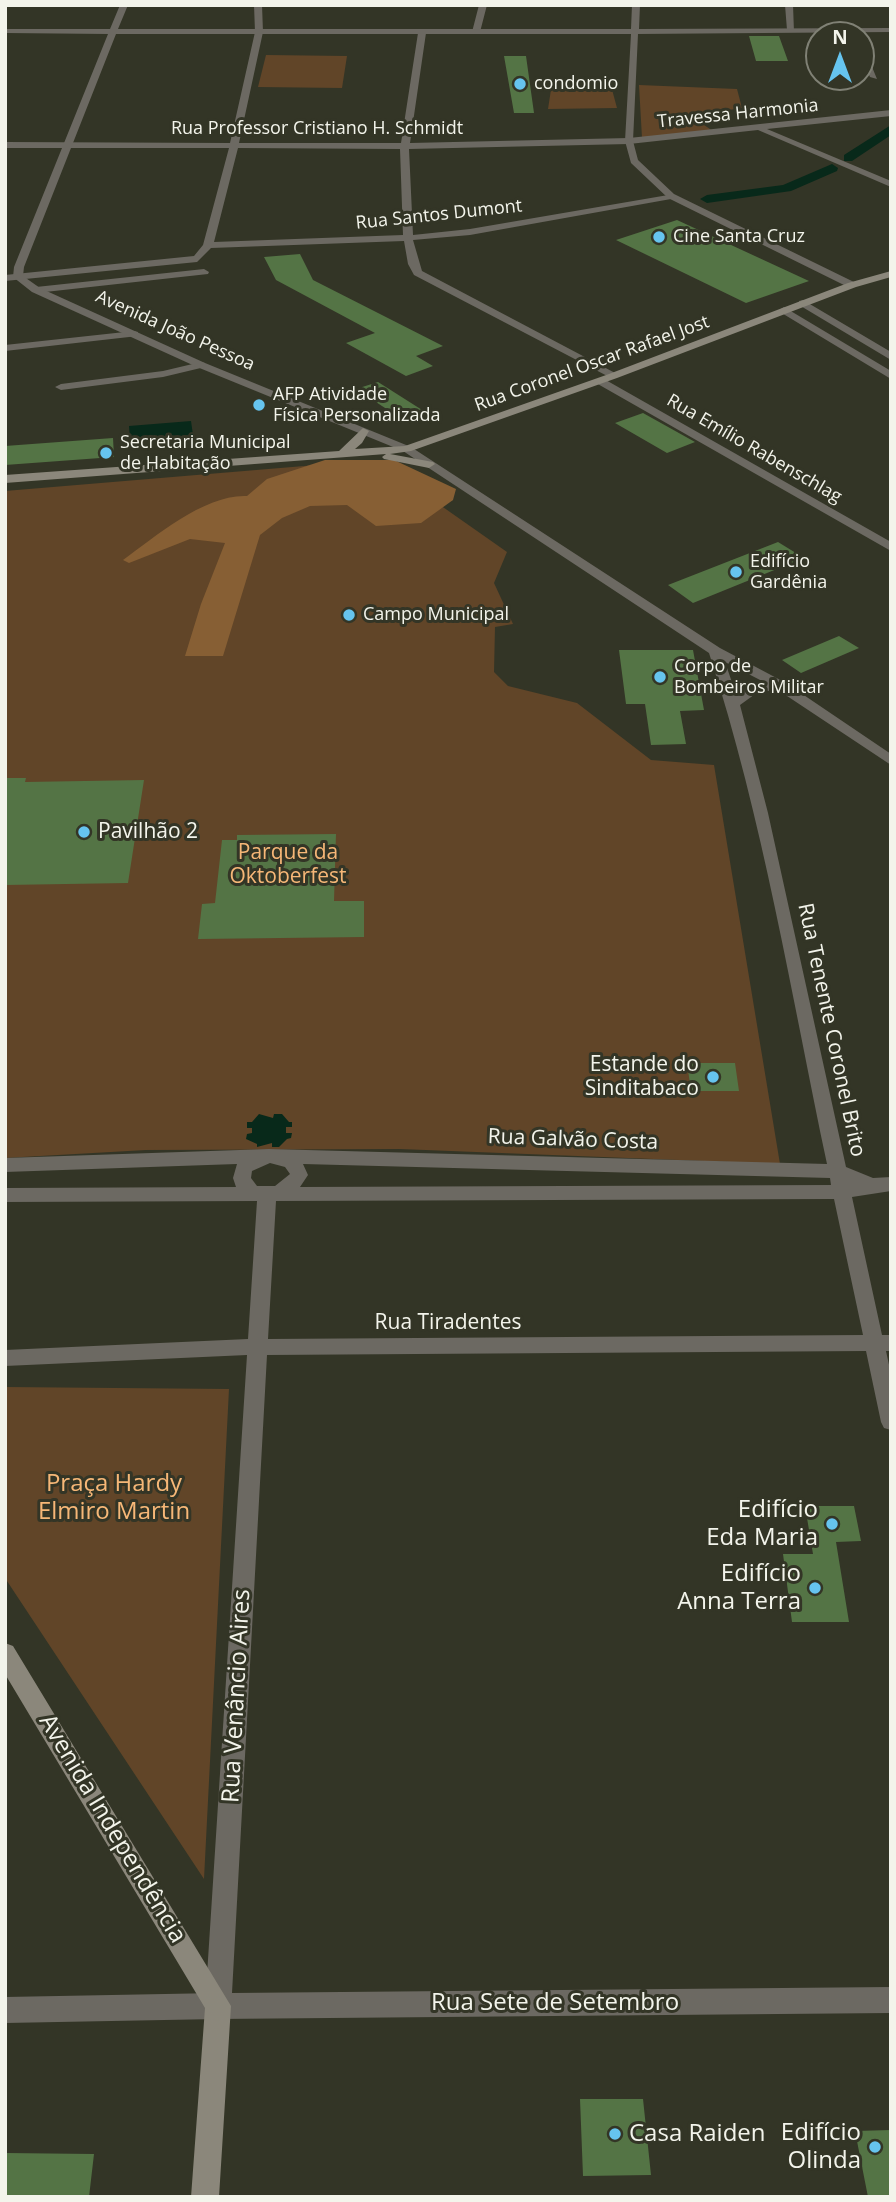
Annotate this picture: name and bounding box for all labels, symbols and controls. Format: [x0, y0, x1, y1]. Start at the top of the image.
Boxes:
north arrow [805, 21, 875, 91]
text: N [832, 24, 848, 50]
place label: condomio [534, 73, 618, 95]
marker: condomio [512, 76, 528, 92]
street label: Travessa Harmonia [656, 95, 820, 133]
street label: Rua Professor Cristiano H. Schmidt [171, 118, 463, 140]
street label: Rua Santos Dumont [355, 196, 523, 234]
place label: Cine Santa Cruz [673, 226, 805, 248]
marker: Cine Santa Cruz [651, 229, 667, 245]
street label: Avenida João Pessoa [92, 286, 258, 376]
street label: Rua Coronel Oscar Rafael Jost [472, 311, 712, 417]
place label: AFP Atividade Física Personalizada [273, 384, 441, 426]
street label: Rua Emílio Rabenschlag [663, 390, 845, 508]
marker: AFP Atividade Física Personalizada [251, 397, 267, 413]
place label: Secretaria Municipal de Habitação [120, 432, 291, 474]
marker: Secretaria Municipal de Habitação [98, 445, 114, 461]
place label: Edifício Gardênia [750, 551, 827, 594]
marker: Edifício Gardênia [728, 564, 744, 580]
place label: Campo Municipal [363, 604, 509, 626]
marker: Campo Municipal [341, 607, 357, 623]
place label: Corpo de Bombeiros Militar [674, 656, 824, 698]
marker: Corpo de Bombeiros Militar [652, 669, 668, 685]
place label: Pavilhão 2 [98, 819, 198, 845]
marker: Pavilhão 2 [76, 824, 92, 840]
park label: Parque da Oktoberfest [229, 840, 347, 890]
street label: Rua Tenente Coronel Brito [792, 901, 870, 1159]
place label: Estande do Sinditabaco [585, 1052, 699, 1102]
marker: Estande do Sinditabaco [705, 1069, 721, 1085]
street label: Rua Galvão Costa [487, 1124, 659, 1156]
street label: Rua Tiradentes [375, 1310, 521, 1336]
park label: Praça Hardy Elmiro Martin [38, 1470, 190, 1526]
place label: Edifício Eda Maria [706, 1496, 818, 1552]
marker: Edifício Eda Maria [824, 1516, 840, 1532]
place label: Edifício Anna Terra [677, 1560, 801, 1616]
marker: Edifício Anna Terra [807, 1580, 823, 1596]
street label: Rua Venâncio Aires [217, 1588, 257, 1804]
street label: Avenida Independência [32, 1709, 192, 1949]
street label: Rua Sete de Setembro [431, 1989, 679, 2017]
place label: Edifício Olinda [781, 2119, 861, 2175]
place label: Casa Raiden [629, 2120, 766, 2148]
marker: Casa Raiden [607, 2126, 623, 2142]
marker: Edifício Olinda [867, 2139, 883, 2155]

